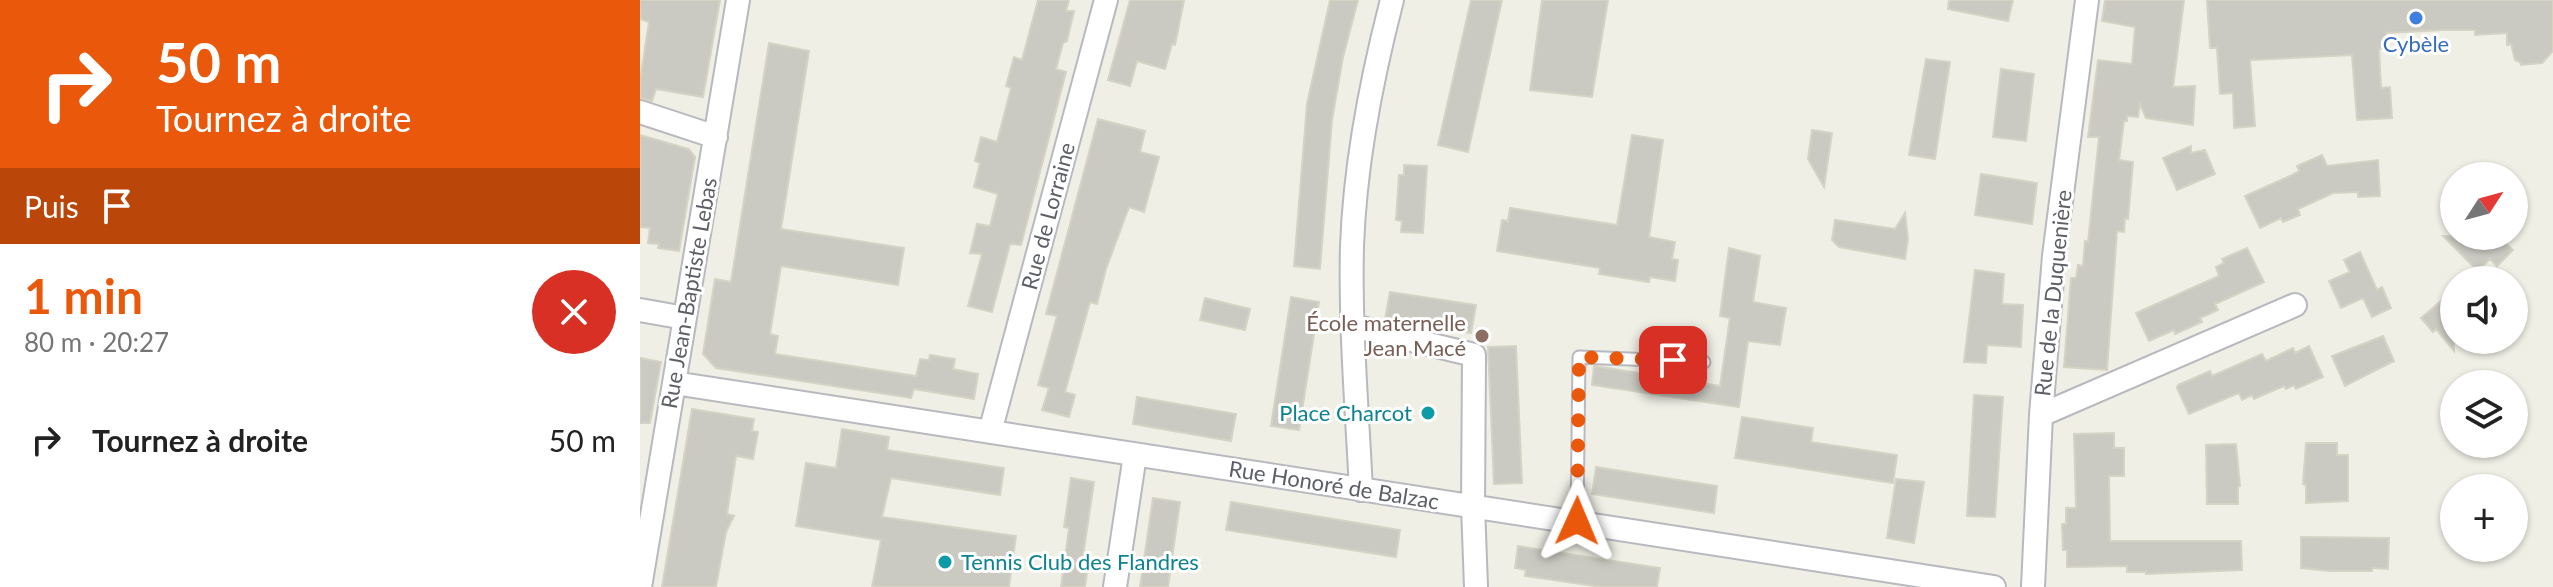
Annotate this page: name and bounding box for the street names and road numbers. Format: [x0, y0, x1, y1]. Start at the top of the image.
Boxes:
street label: Rue de Lorraine [1015, 139, 1080, 292]
street label: Rue Jean-Baptiste Lebas [655, 175, 722, 411]
street label: Rue de la Duquenière [2028, 188, 2077, 398]
street label: Rue Honoré de Balzac [1227, 455, 1441, 514]

